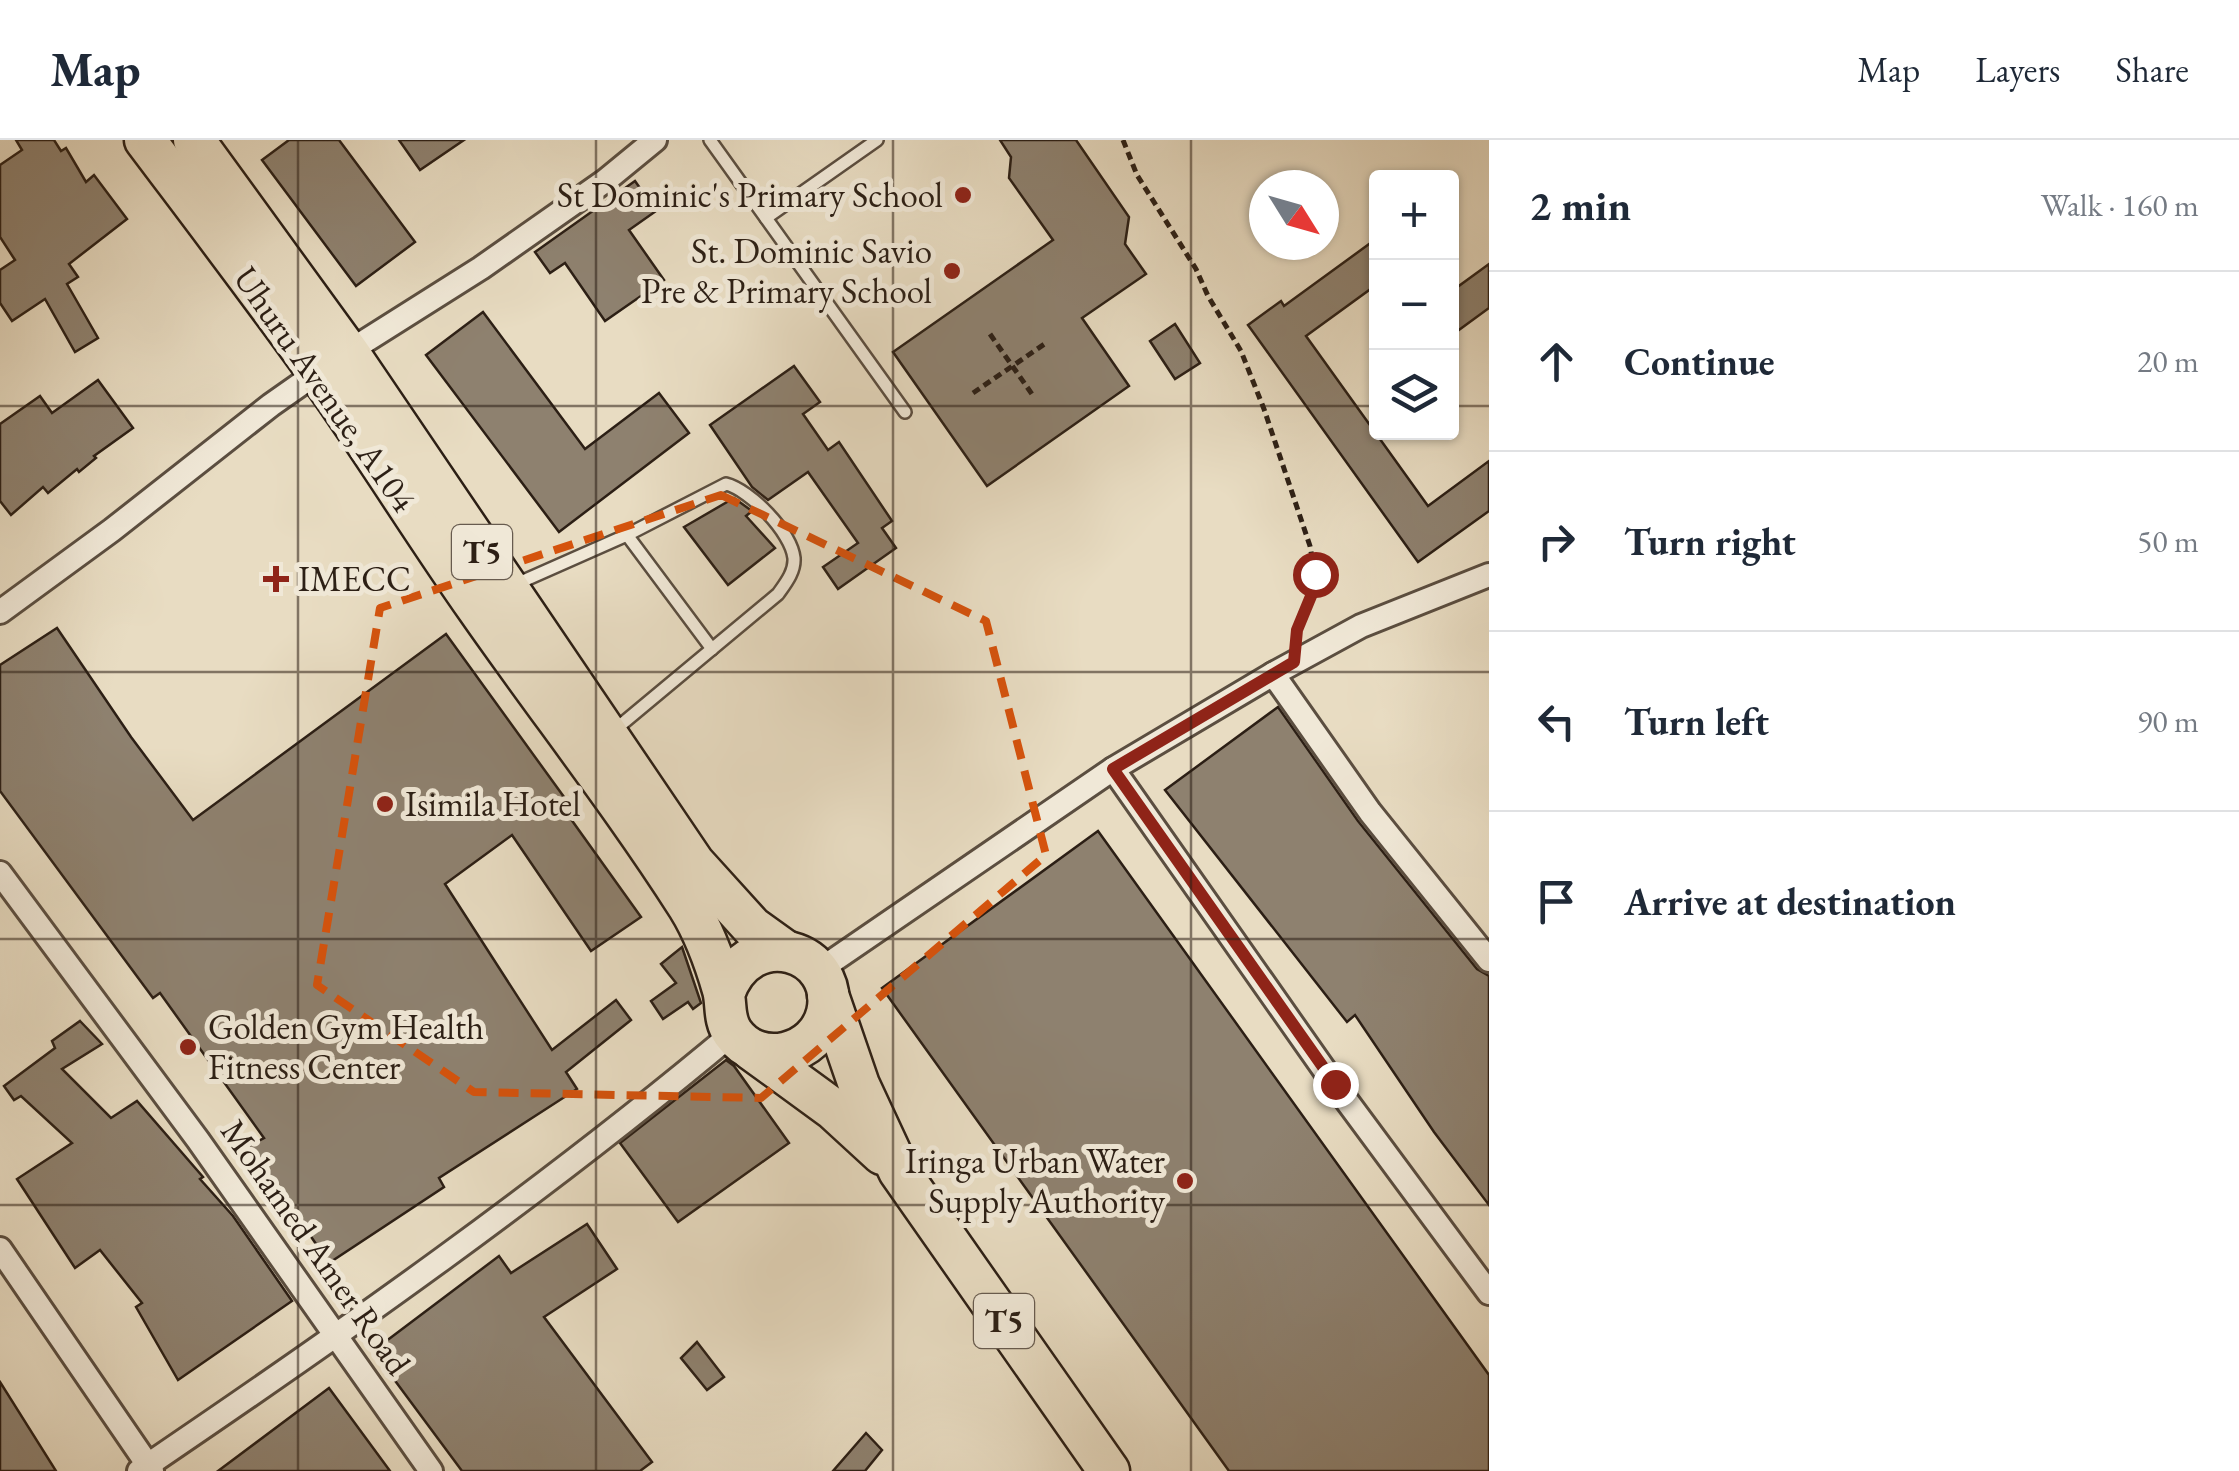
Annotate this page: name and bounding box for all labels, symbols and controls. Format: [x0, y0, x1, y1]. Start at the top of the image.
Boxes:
text: Map [50, 38, 141, 100]
text: Map [1857, 47, 1920, 92]
text: Layers [1975, 47, 2060, 92]
text: Share [2115, 47, 2189, 92]
north arrow [1249, 170, 1339, 260]
map controls [1369, 170, 1459, 440]
button: + [1369, 170, 1459, 260]
place label: St Dominic's Primary School [557, 172, 943, 217]
text: 2 min [1529, 178, 1631, 233]
marker: St Dominic's Primary School [952, 184, 974, 206]
text: Walk · 160 m [2041, 184, 2199, 226]
place label: St. Dominic Savio Pre & Primary School [641, 228, 932, 313]
street label: Uhuru Avenue, A104 [224, 257, 427, 520]
marker: St. Dominic Savio Pre & Primary School [941, 260, 963, 282]
button: − [1369, 260, 1459, 350]
icon: ahead [1529, 334, 1584, 389]
text: Continue [1624, 337, 1775, 386]
text: 20 m [2137, 340, 2199, 382]
button: layers [1369, 350, 1459, 440]
icon: right [1529, 514, 1584, 569]
text: Turn right [1624, 517, 1796, 566]
text: 50 m [2137, 520, 2199, 562]
road number: T5 [452, 525, 512, 579]
route start [1293, 552, 1339, 598]
place label: IMECC [298, 556, 411, 601]
marker: IMECC [263, 566, 289, 592]
icon: left [1529, 694, 1584, 749]
text: Turn left [1624, 697, 1769, 746]
text: 90 m [2137, 700, 2199, 742]
place label: Isimila Hotel [405, 781, 581, 826]
marker: Isimila Hotel [374, 793, 396, 815]
icon: arrive [1529, 874, 1584, 929]
text: Arrive at destination [1624, 877, 1956, 926]
place label: Golden Gym Health Fitness Center [208, 1004, 484, 1089]
marker: Golden Gym Health Fitness Center [177, 1036, 199, 1058]
route end [1313, 1062, 1359, 1108]
street label: Mohamed Amer Road [211, 1110, 422, 1384]
place label: Iringa Urban Water Supply Authority [905, 1138, 1166, 1223]
marker: Iringa Urban Water Supply Authority [1174, 1170, 1196, 1192]
road number: T5 [974, 1294, 1034, 1348]

